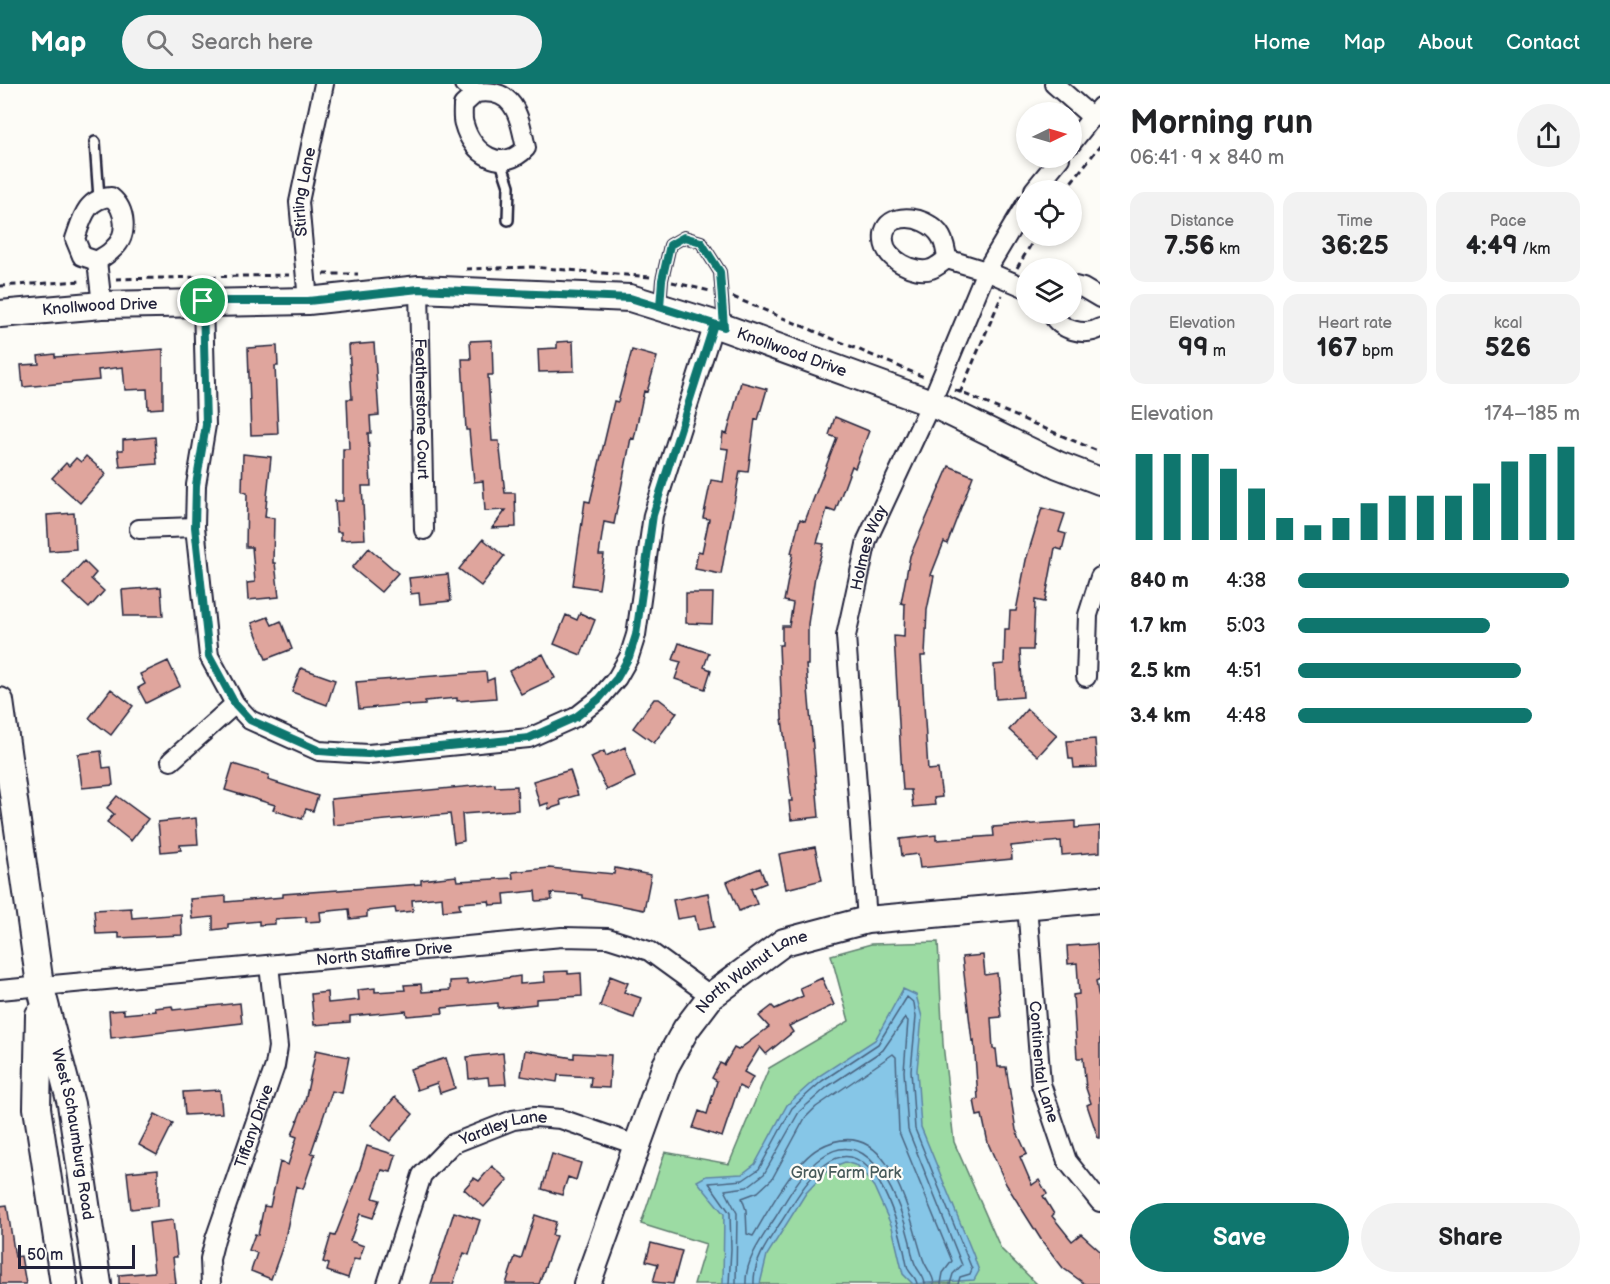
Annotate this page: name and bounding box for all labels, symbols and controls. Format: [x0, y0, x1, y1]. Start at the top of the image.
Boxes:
search box [122, 15, 542, 69]
text: Map [30, 26, 86, 59]
icon: search [143, 26, 176, 59]
text: Search here [191, 29, 313, 56]
text: Home [1253, 30, 1310, 55]
text: Map [1343, 30, 1385, 55]
text: About [1418, 30, 1473, 55]
text: Contact [1506, 30, 1580, 55]
north arrow [1016, 102, 1082, 168]
map controls [1016, 102, 1082, 324]
text: Morning run [1130, 103, 1313, 143]
button: share [1517, 104, 1580, 167]
street label: Stirling Lane [289, 145, 320, 237]
text: 06:41 · 9 × 840 m [1130, 146, 1284, 170]
button: locate [1016, 180, 1082, 246]
text: Distance [1170, 212, 1234, 231]
text: Time [1337, 212, 1373, 231]
text: Pace [1490, 212, 1526, 231]
text: 7.56 [1164, 231, 1215, 262]
text: 36:25 [1321, 231, 1389, 262]
text: 4:49 [1466, 231, 1518, 262]
text: km [1215, 240, 1240, 259]
text: /km [1518, 240, 1550, 259]
button: layers [1016, 258, 1082, 324]
pin [177, 275, 228, 326]
icon: arrive [186, 284, 219, 317]
street label: Knollwood Drive [41, 294, 158, 320]
text: Elevation [1169, 314, 1235, 333]
text: Heart rate [1318, 314, 1392, 333]
text: kcal [1494, 314, 1522, 333]
street label: Knollwood Drive [734, 324, 850, 381]
text: 99 [1178, 333, 1208, 364]
text: 167 [1317, 333, 1358, 364]
text: 526 [1485, 333, 1531, 364]
street label: Featherstone Court [411, 338, 432, 480]
text: m [1208, 342, 1226, 361]
text: bpm [1358, 342, 1393, 361]
text: Elevation [1130, 402, 1213, 426]
text: 174–185 m [1484, 402, 1580, 426]
street label: Holmes Way [847, 501, 892, 592]
text: 840 m [1130, 569, 1189, 593]
text: 4:38 [1226, 569, 1266, 593]
text: 1.7 km [1130, 614, 1187, 638]
text: 5:03 [1226, 614, 1266, 638]
text: 2.5 km [1130, 659, 1191, 683]
text: 4:51 [1226, 659, 1261, 683]
text: 3.4 km [1130, 704, 1191, 728]
text: 4:48 [1226, 704, 1266, 728]
street label: North Walnut Lane [692, 927, 810, 1017]
street label: North Staffire Drive [315, 938, 454, 970]
street label: Continental Lane [1025, 1000, 1063, 1126]
street label: West Schaumburg Road [47, 1047, 98, 1221]
street label: Tiffany Drive [231, 1081, 278, 1170]
street label: Yardley Lane [456, 1107, 548, 1150]
park label: Gray Farm Park [791, 1164, 901, 1183]
button: Save [1130, 1203, 1349, 1272]
button: Share [1361, 1203, 1580, 1272]
scale bar [18, 1242, 135, 1270]
text: 50 m [27, 1246, 63, 1265]

